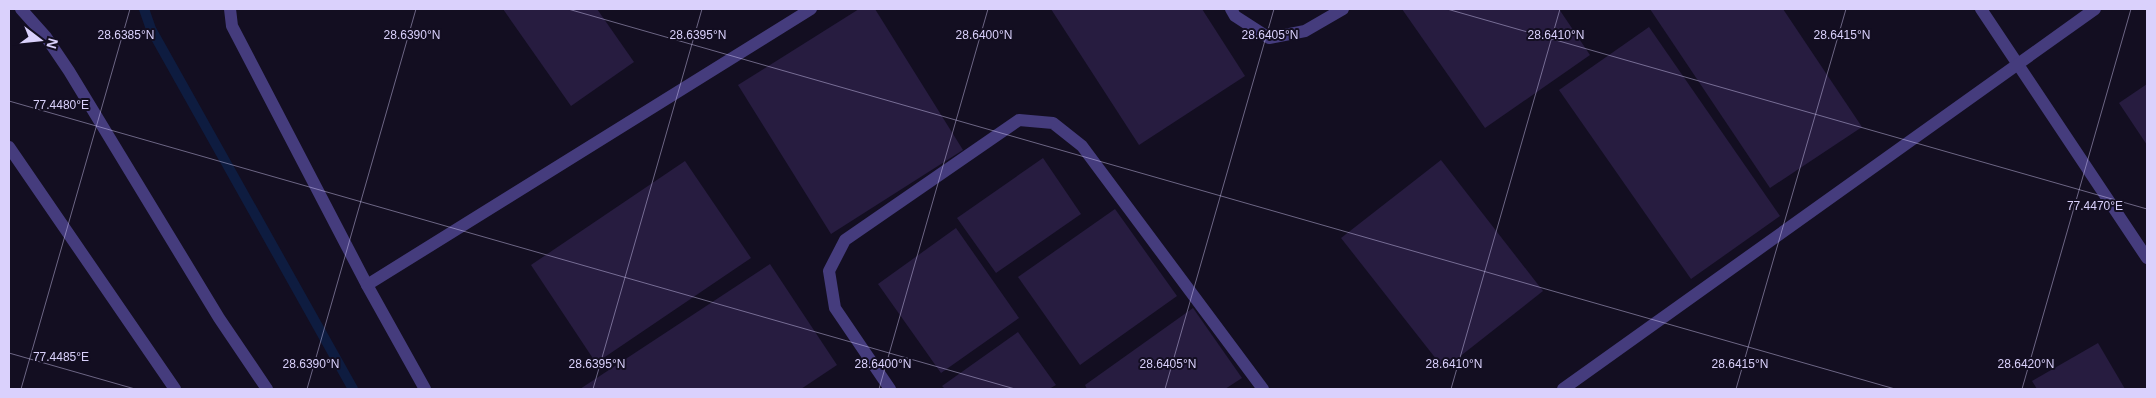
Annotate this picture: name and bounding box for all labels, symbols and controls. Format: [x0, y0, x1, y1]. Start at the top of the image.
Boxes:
north arrow [15, 15, 65, 65]
text: 28.6385°N [98, 28, 154, 42]
text: 28.6390°N [384, 28, 440, 42]
text: 28.6395°N [670, 28, 726, 42]
text: 28.6400°N [956, 28, 1012, 42]
text: 28.6405°N [1242, 28, 1298, 42]
text: 28.6410°N [1528, 28, 1584, 42]
text: 28.6415°N [1814, 28, 1870, 42]
text: N [43, 37, 62, 51]
text: 77.4480°E [33, 98, 89, 112]
text: 77.4470°E [2067, 199, 2123, 213]
text: 77.4485°E [33, 350, 89, 364]
text: 28.6390°N [283, 357, 339, 371]
text: 28.6395°N [569, 357, 625, 371]
text: 28.6400°N [855, 357, 911, 371]
text: 28.6405°N [1140, 357, 1196, 371]
text: 28.6410°N [1426, 357, 1482, 371]
text: 28.6415°N [1712, 357, 1768, 371]
text: 28.6420°N [1998, 357, 2054, 371]

